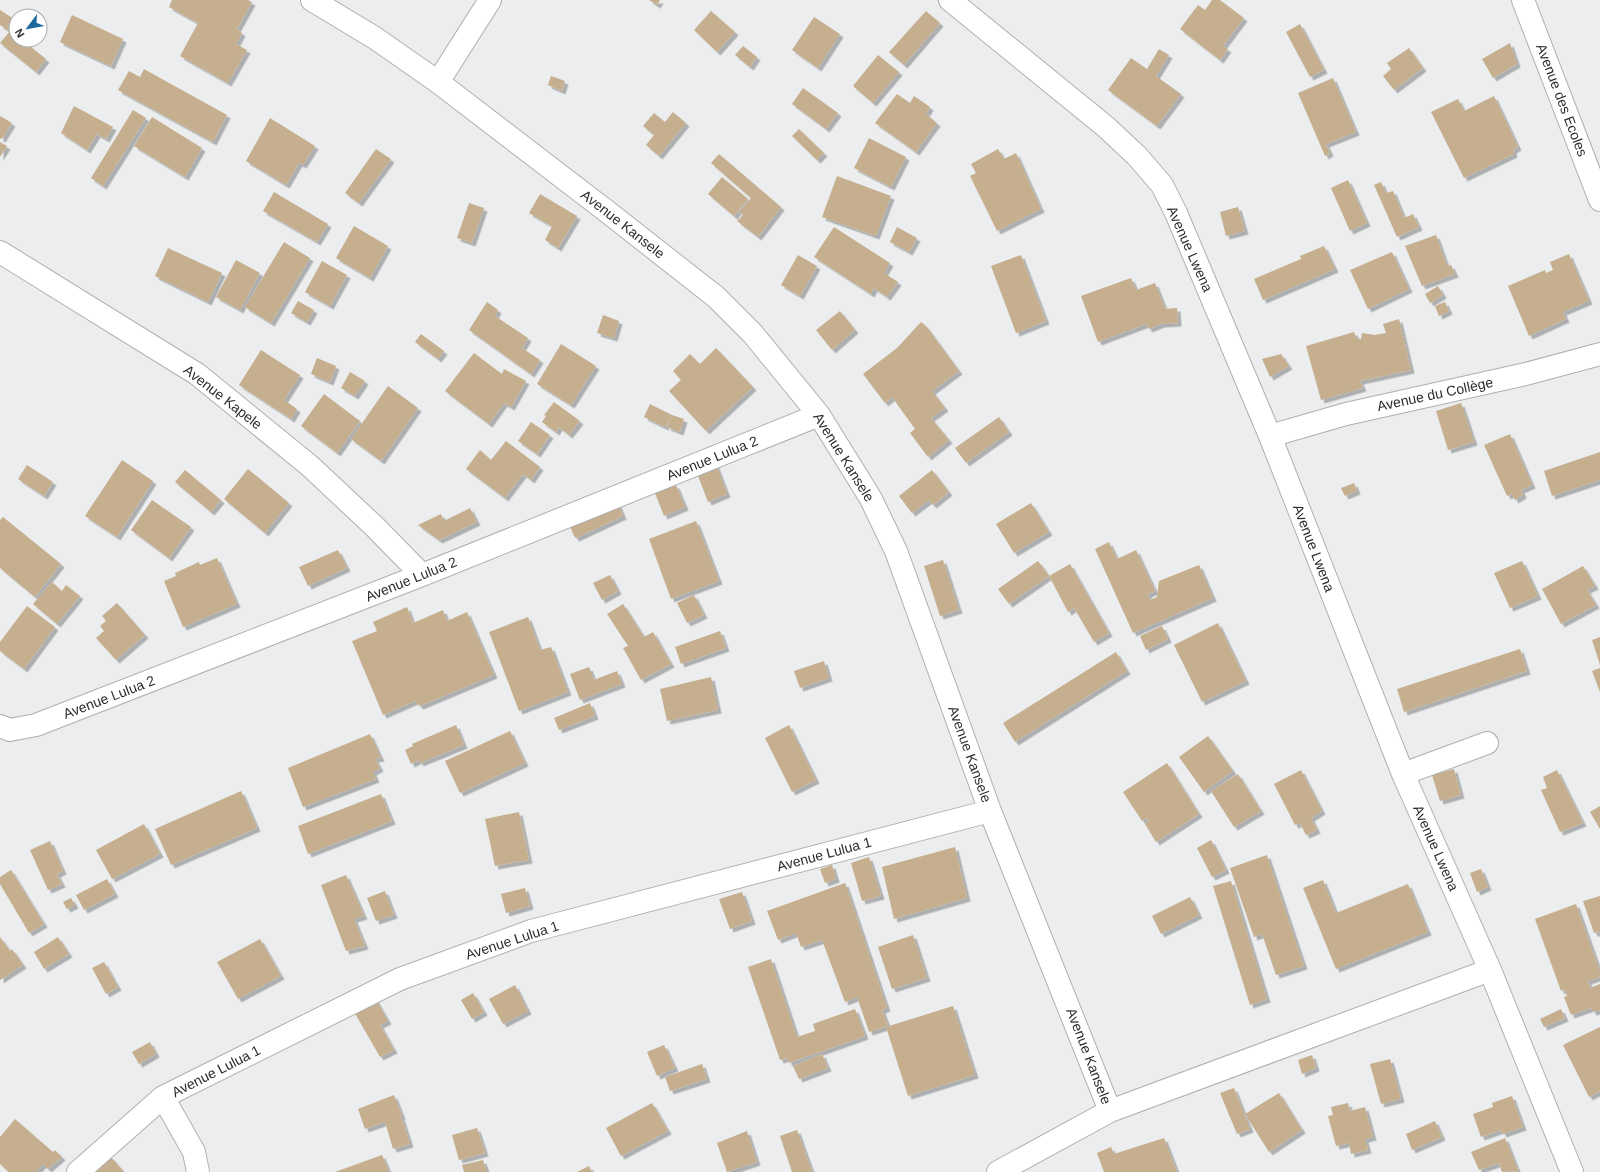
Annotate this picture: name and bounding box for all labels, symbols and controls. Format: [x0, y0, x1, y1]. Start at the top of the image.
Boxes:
north arrow [8, 8, 48, 48]
text: N [12, 27, 27, 40]
street label: Avenue des Ecoles [1533, 41, 1591, 159]
street label: Avenue Kansele [578, 186, 668, 262]
street label: Avenue Lwena [1164, 204, 1216, 295]
street label: Avenue Kapele [181, 362, 265, 433]
street label: Avenue du Collège [1376, 374, 1495, 414]
street label: Avenue Kansele [810, 410, 878, 505]
street label: Avenue Lulua 2 [664, 432, 760, 484]
street label: Avenue Lwena [1290, 502, 1338, 594]
street label: Avenue Lulua 2 [363, 553, 459, 605]
street label: Avenue Lulua 2 [61, 672, 157, 722]
street label: Avenue Kansele [945, 703, 995, 805]
street label: Avenue Lwena [1410, 803, 1462, 894]
street label: Avenue Lulua 1 [775, 834, 873, 874]
street label: Avenue Lulua 1 [463, 917, 561, 963]
street label: Avenue Kansele [1063, 1006, 1115, 1107]
street label: Avenue Lulua 1 [169, 1042, 263, 1100]

